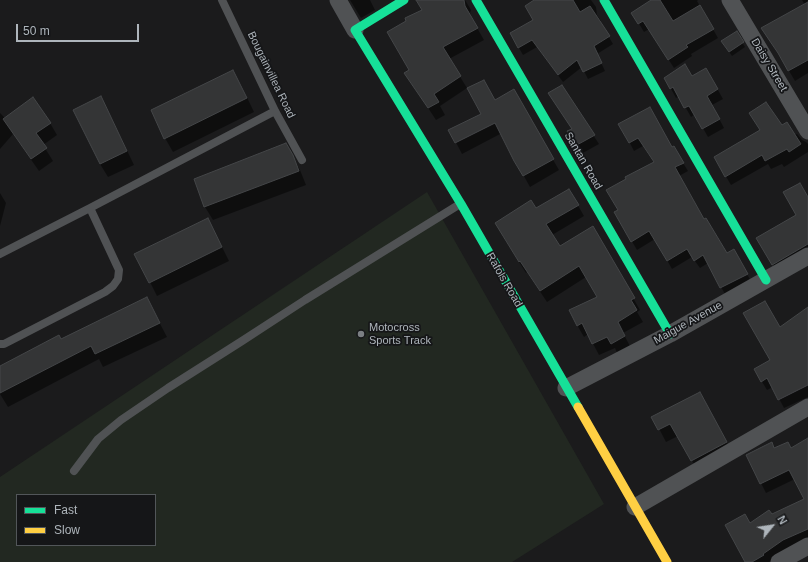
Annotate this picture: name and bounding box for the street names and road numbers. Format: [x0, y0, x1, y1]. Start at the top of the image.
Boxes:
street label: Bougainvillea Road [244, 30, 298, 120]
street label: Daisy Street [748, 36, 790, 94]
street label: Santan Road [561, 130, 605, 192]
street label: Rafols Road [483, 250, 525, 310]
street label: Maigue Avenue [651, 299, 725, 347]

